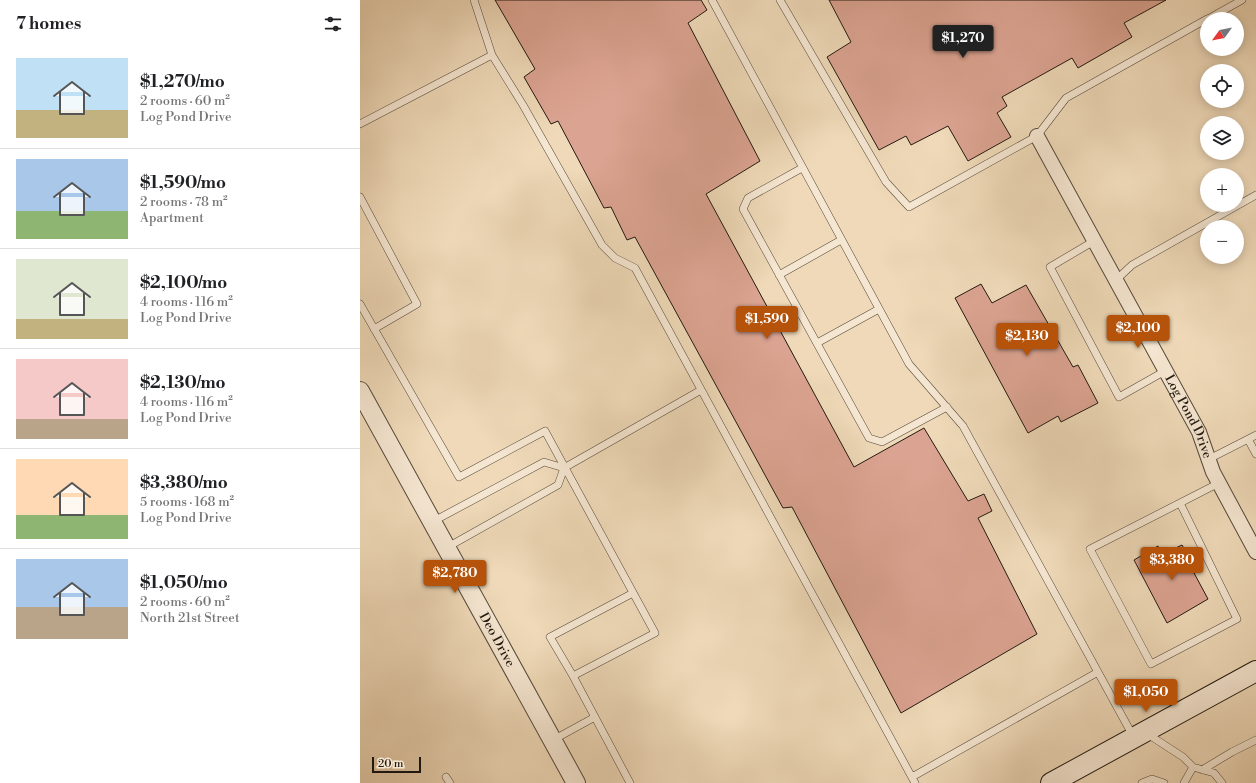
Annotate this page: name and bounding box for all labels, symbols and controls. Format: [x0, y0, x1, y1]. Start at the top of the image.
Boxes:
north arrow [1200, 12, 1244, 56]
map controls [1200, 12, 1244, 264]
text: 7 homes [16, 13, 81, 35]
icon: filters [322, 13, 344, 35]
pin: $1,270 [930, 25, 996, 59]
text: $1,270 [942, 30, 984, 46]
button: locate [1200, 64, 1244, 108]
text: $1,270/mo [140, 71, 225, 93]
icon: home [48, 74, 96, 122]
text: 2 rooms · 60 m² [140, 93, 230, 109]
text: Log Pond Drive [140, 109, 232, 125]
button: layers [1200, 116, 1244, 160]
button: + [1200, 168, 1244, 212]
text: $1,590/mo [140, 172, 226, 194]
icon: home [48, 175, 96, 223]
text: 2 rooms · 78 m² [140, 194, 228, 210]
text: Apartment [140, 210, 204, 226]
button: − [1200, 220, 1244, 264]
text: $2,100/mo [140, 272, 227, 294]
icon: home [48, 275, 96, 323]
text: 4 rooms · 116 m² [140, 294, 233, 310]
pin: $1,590 [734, 306, 800, 340]
text: Log Pond Drive [140, 310, 232, 326]
text: $1,590 [745, 311, 789, 327]
pin: $2,100 [1105, 315, 1171, 349]
text: $2,100 [1116, 320, 1160, 336]
pin: $2,130 [994, 323, 1060, 357]
text: $2,130 [1005, 328, 1049, 344]
text: $2,130/mo [140, 372, 226, 394]
street label: Log Pond Drive [1161, 372, 1216, 461]
icon: home [48, 375, 96, 423]
text: 4 rooms · 116 m² [140, 394, 233, 410]
text: Log Pond Drive [140, 410, 232, 426]
text: $3,380/mo [140, 472, 228, 494]
icon: home [48, 475, 96, 523]
text: 5 rooms · 168 m² [140, 494, 234, 510]
text: Log Pond Drive [140, 510, 232, 526]
pin: $3,380 [1139, 547, 1205, 581]
text: $3,380 [1149, 552, 1195, 568]
pin: $2,780 [422, 560, 488, 594]
text: $2,780 [432, 565, 478, 581]
text: $1,050/mo [140, 572, 228, 594]
icon: home [48, 575, 96, 623]
text: 2 rooms · 60 m² [140, 594, 230, 610]
text: North 21st Street [140, 610, 240, 626]
street label: Deo Drive [476, 610, 519, 670]
pin: $1,050 [1113, 679, 1179, 713]
text: $1,050 [1123, 684, 1169, 700]
scale bar [372, 755, 421, 774]
text: 20 m [378, 757, 403, 771]

